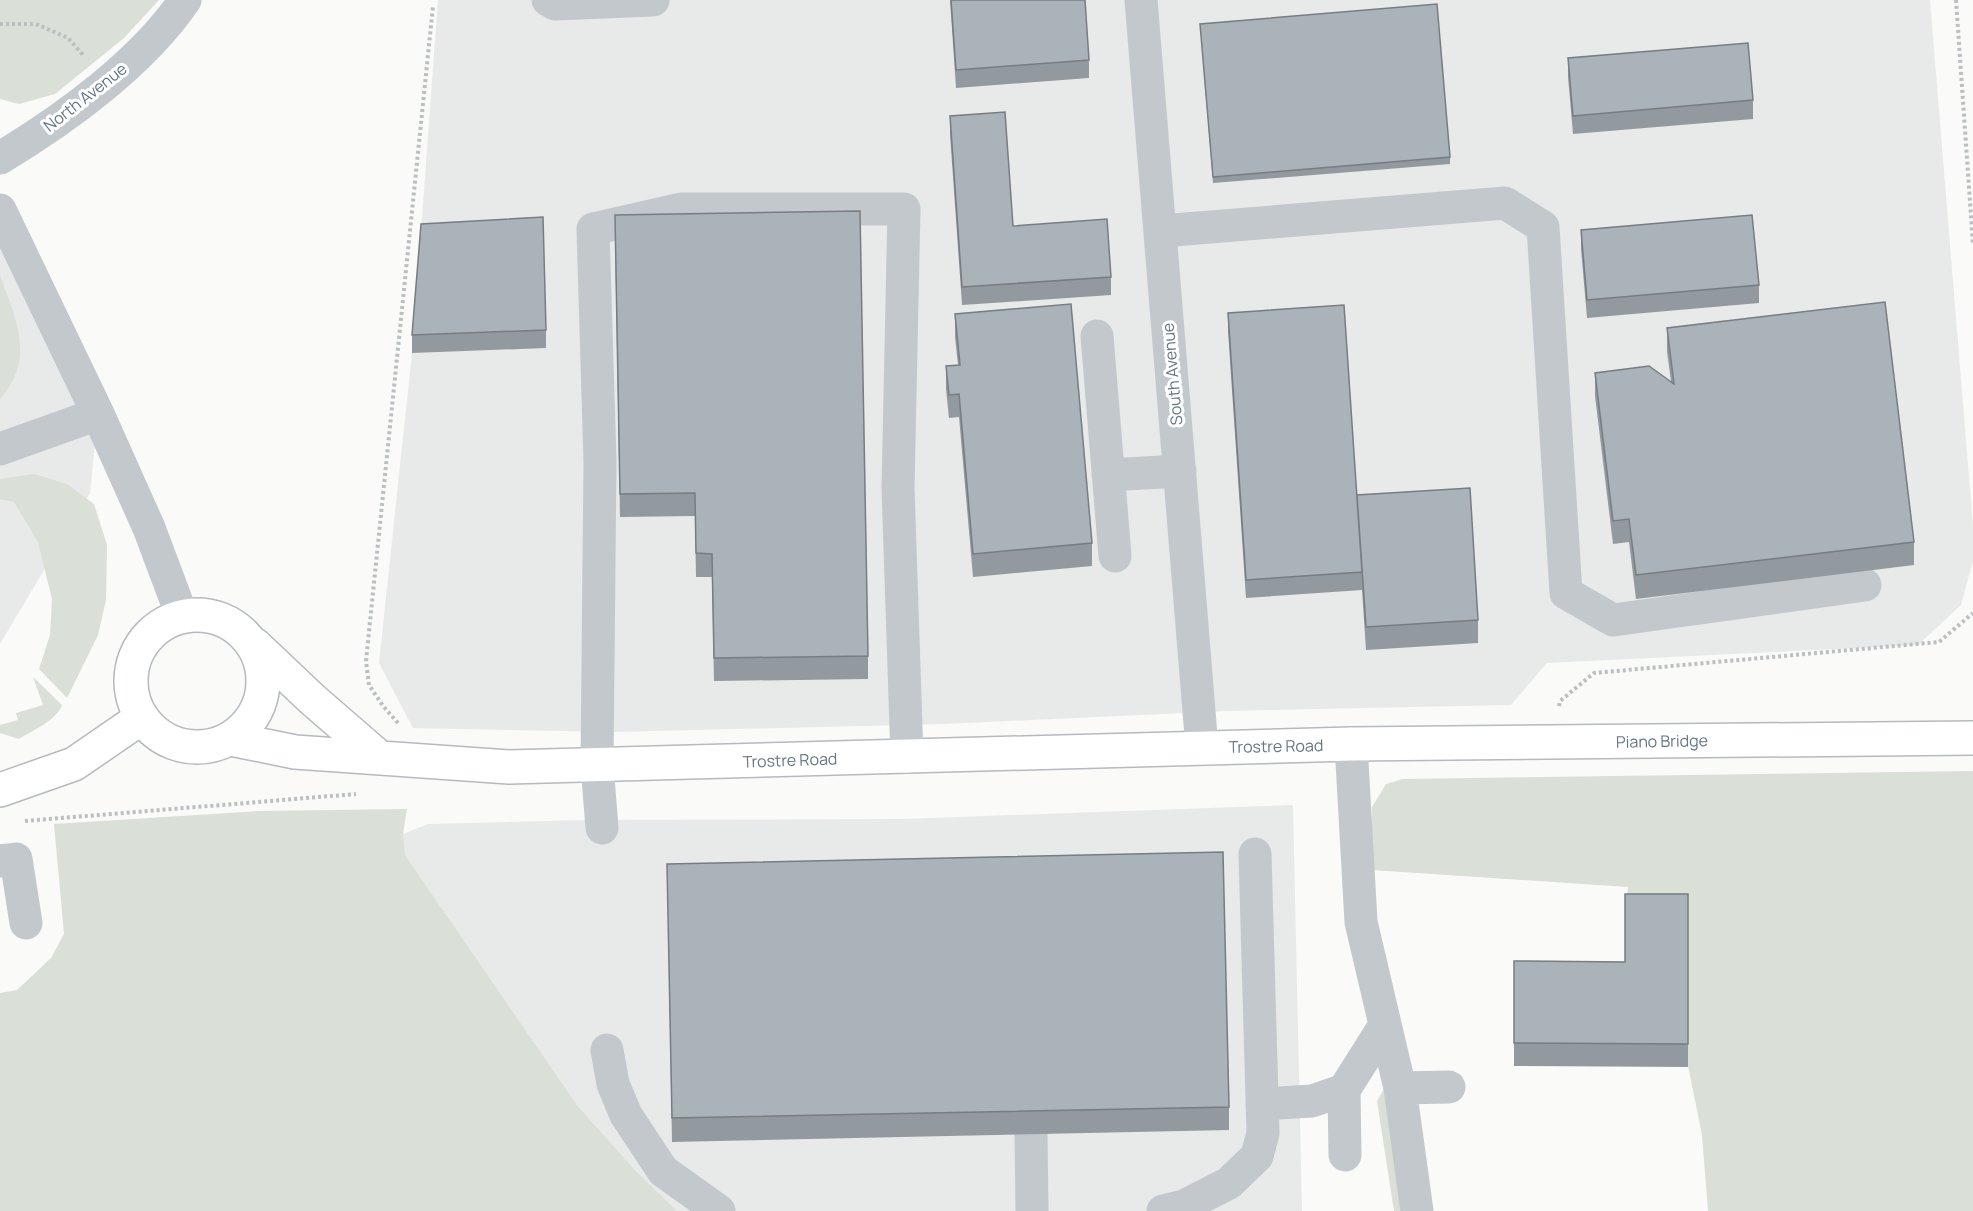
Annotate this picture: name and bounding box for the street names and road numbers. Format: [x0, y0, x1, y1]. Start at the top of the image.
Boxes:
street label: North Avenue [39, 58, 131, 136]
street label: South Avenue [1157, 322, 1187, 426]
street label: Piano Bridge [1616, 729, 1708, 753]
street label: Trostre Road [1229, 734, 1323, 758]
street label: Trostre Road [742, 747, 838, 773]

